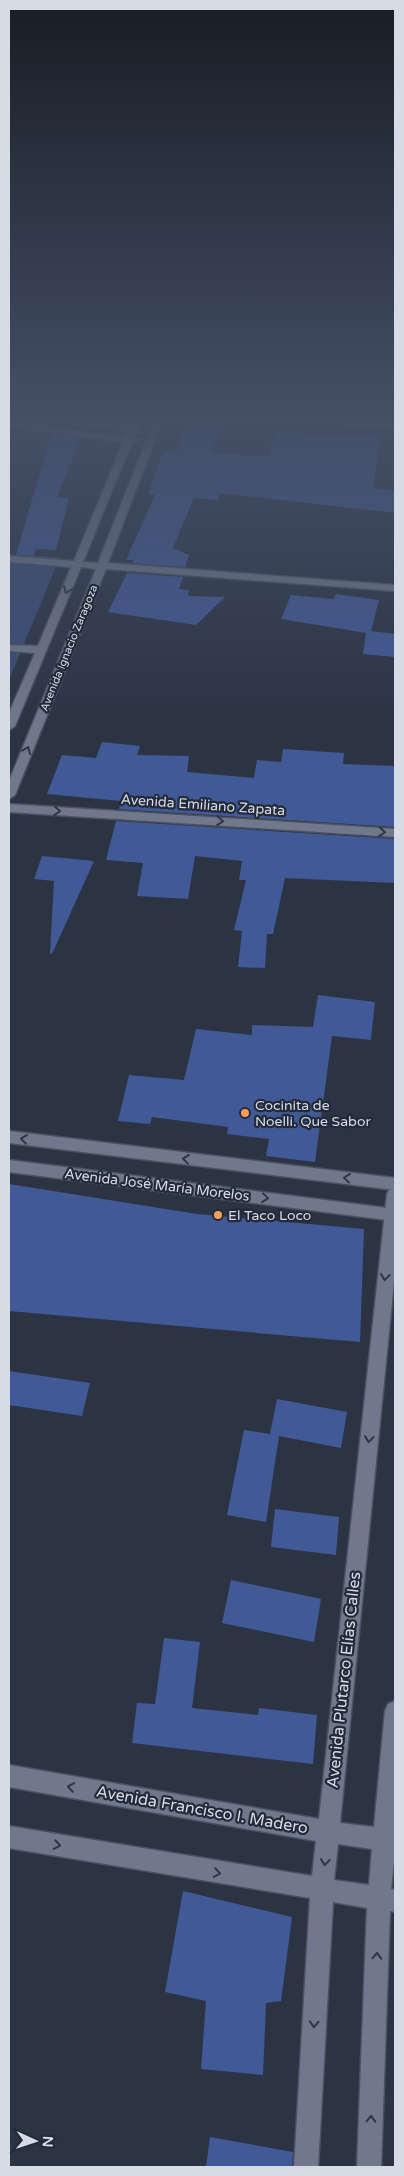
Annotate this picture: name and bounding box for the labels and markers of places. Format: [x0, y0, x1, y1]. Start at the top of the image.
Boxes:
place label: Cocinita de Noelli. Que Sabor [255, 1097, 371, 1130]
marker: Cocinita de Noelli. Que Sabor [239, 1107, 251, 1119]
place label: El Taco Loco [228, 1207, 311, 1224]
marker: El Taco Loco [212, 1209, 224, 1221]

